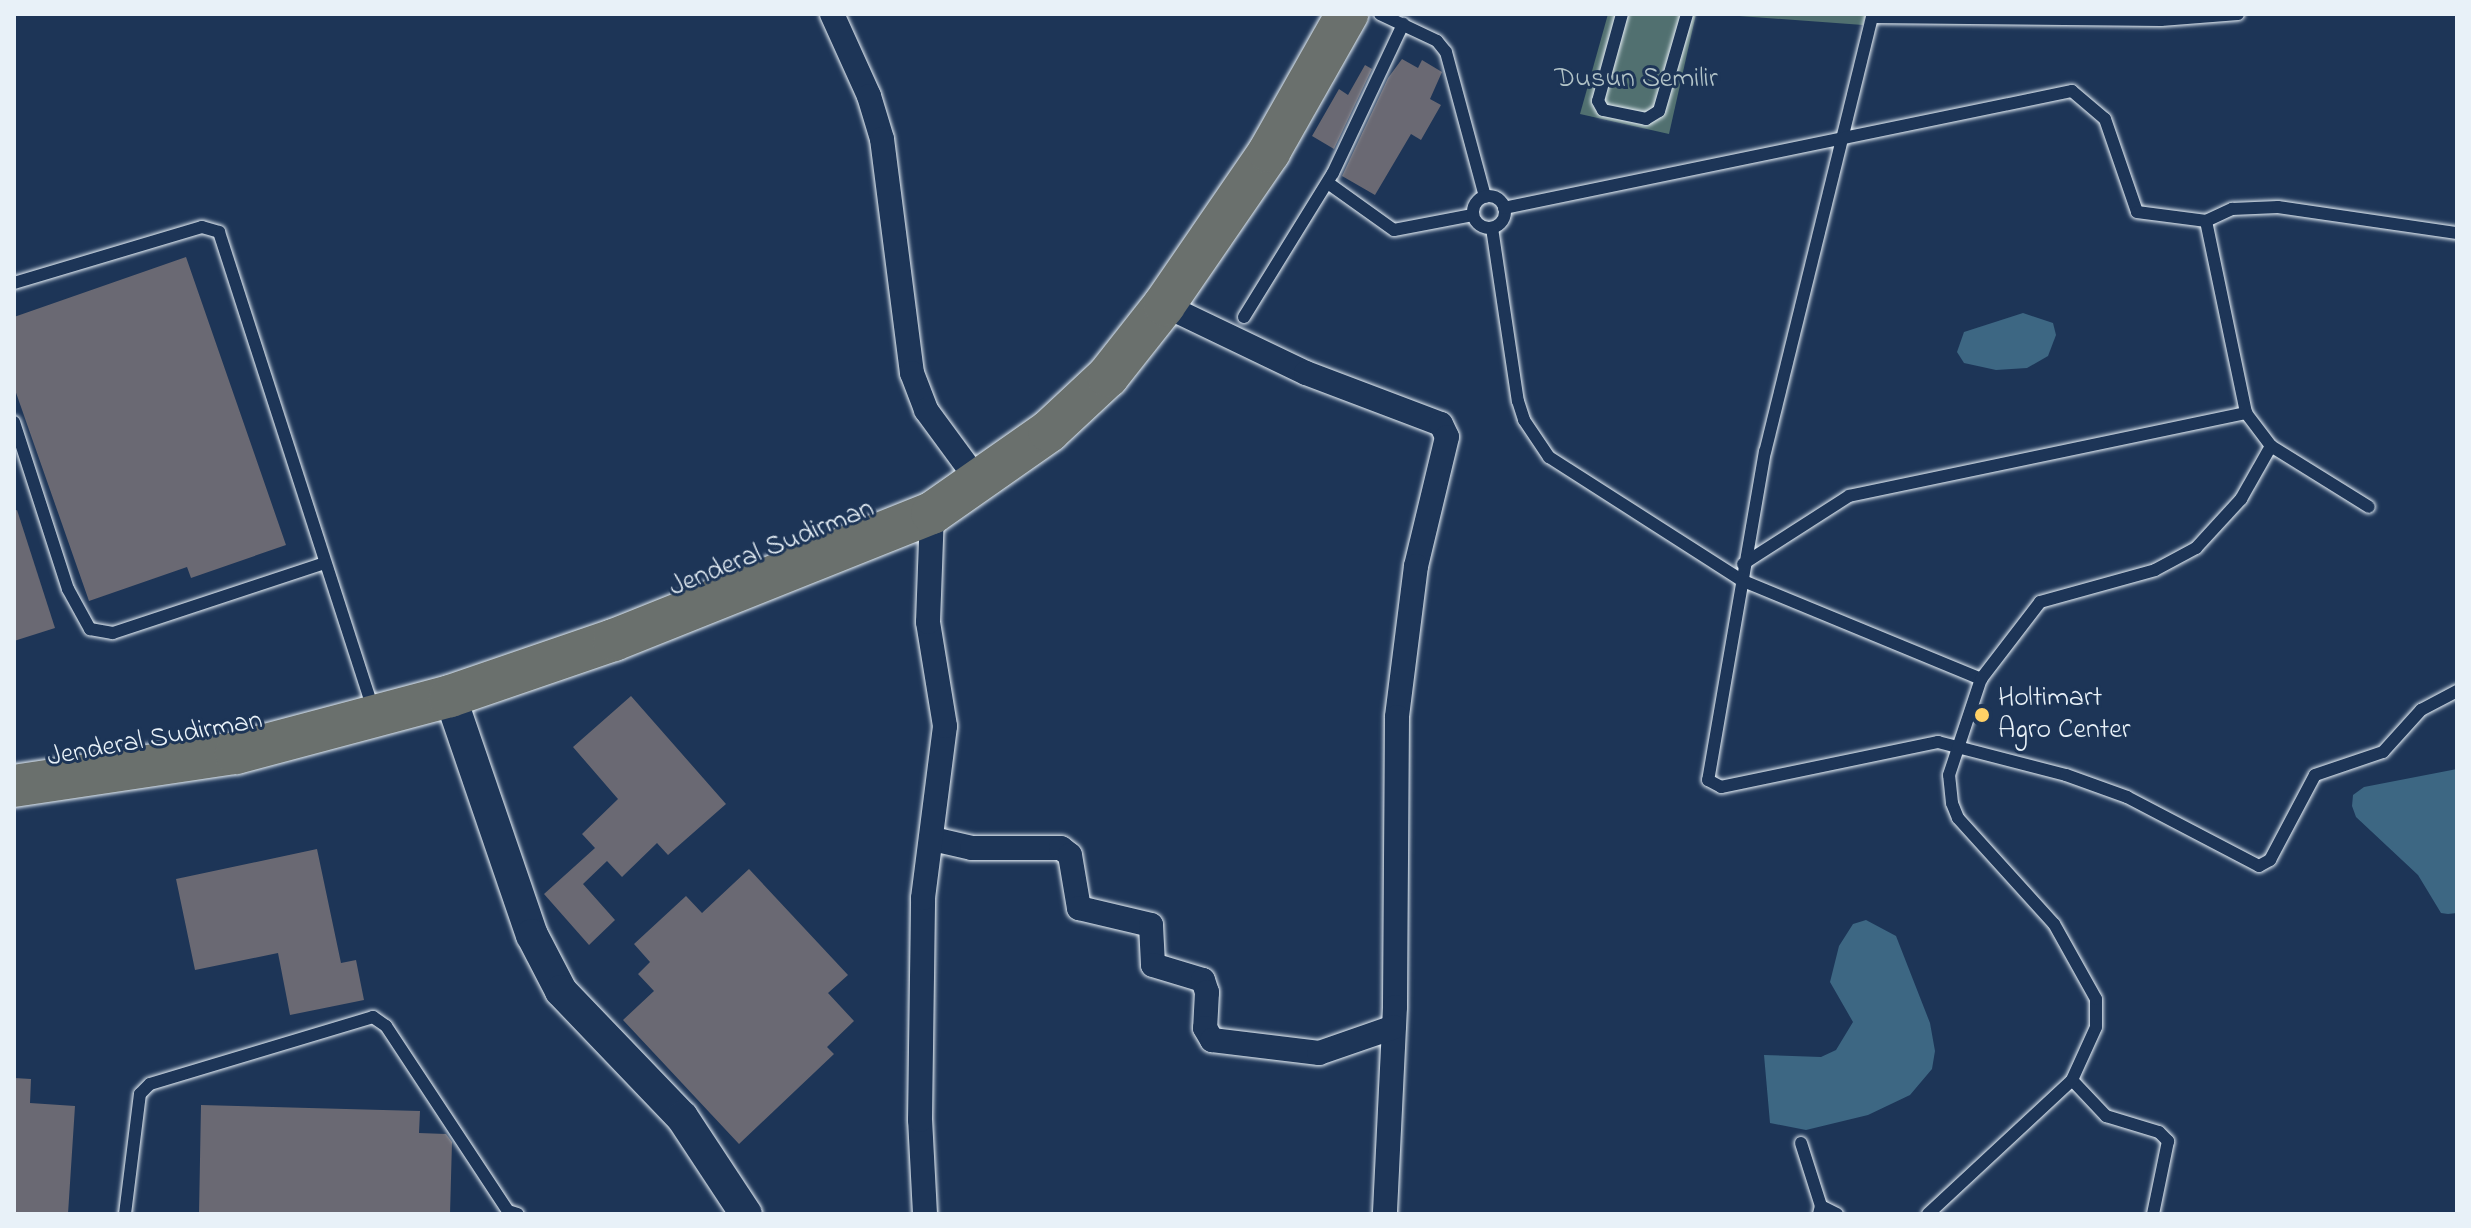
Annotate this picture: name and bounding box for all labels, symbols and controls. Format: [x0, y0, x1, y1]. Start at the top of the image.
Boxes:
park label: Dusun Semilir [1554, 63, 1718, 97]
street label: Jenderal Sudirman [665, 493, 879, 605]
place label: Holtimart Agro Center [1998, 682, 2130, 748]
street label: Jenderal Sudirman [45, 705, 265, 775]
marker: Holtimart Agro Center [1973, 706, 1991, 724]

